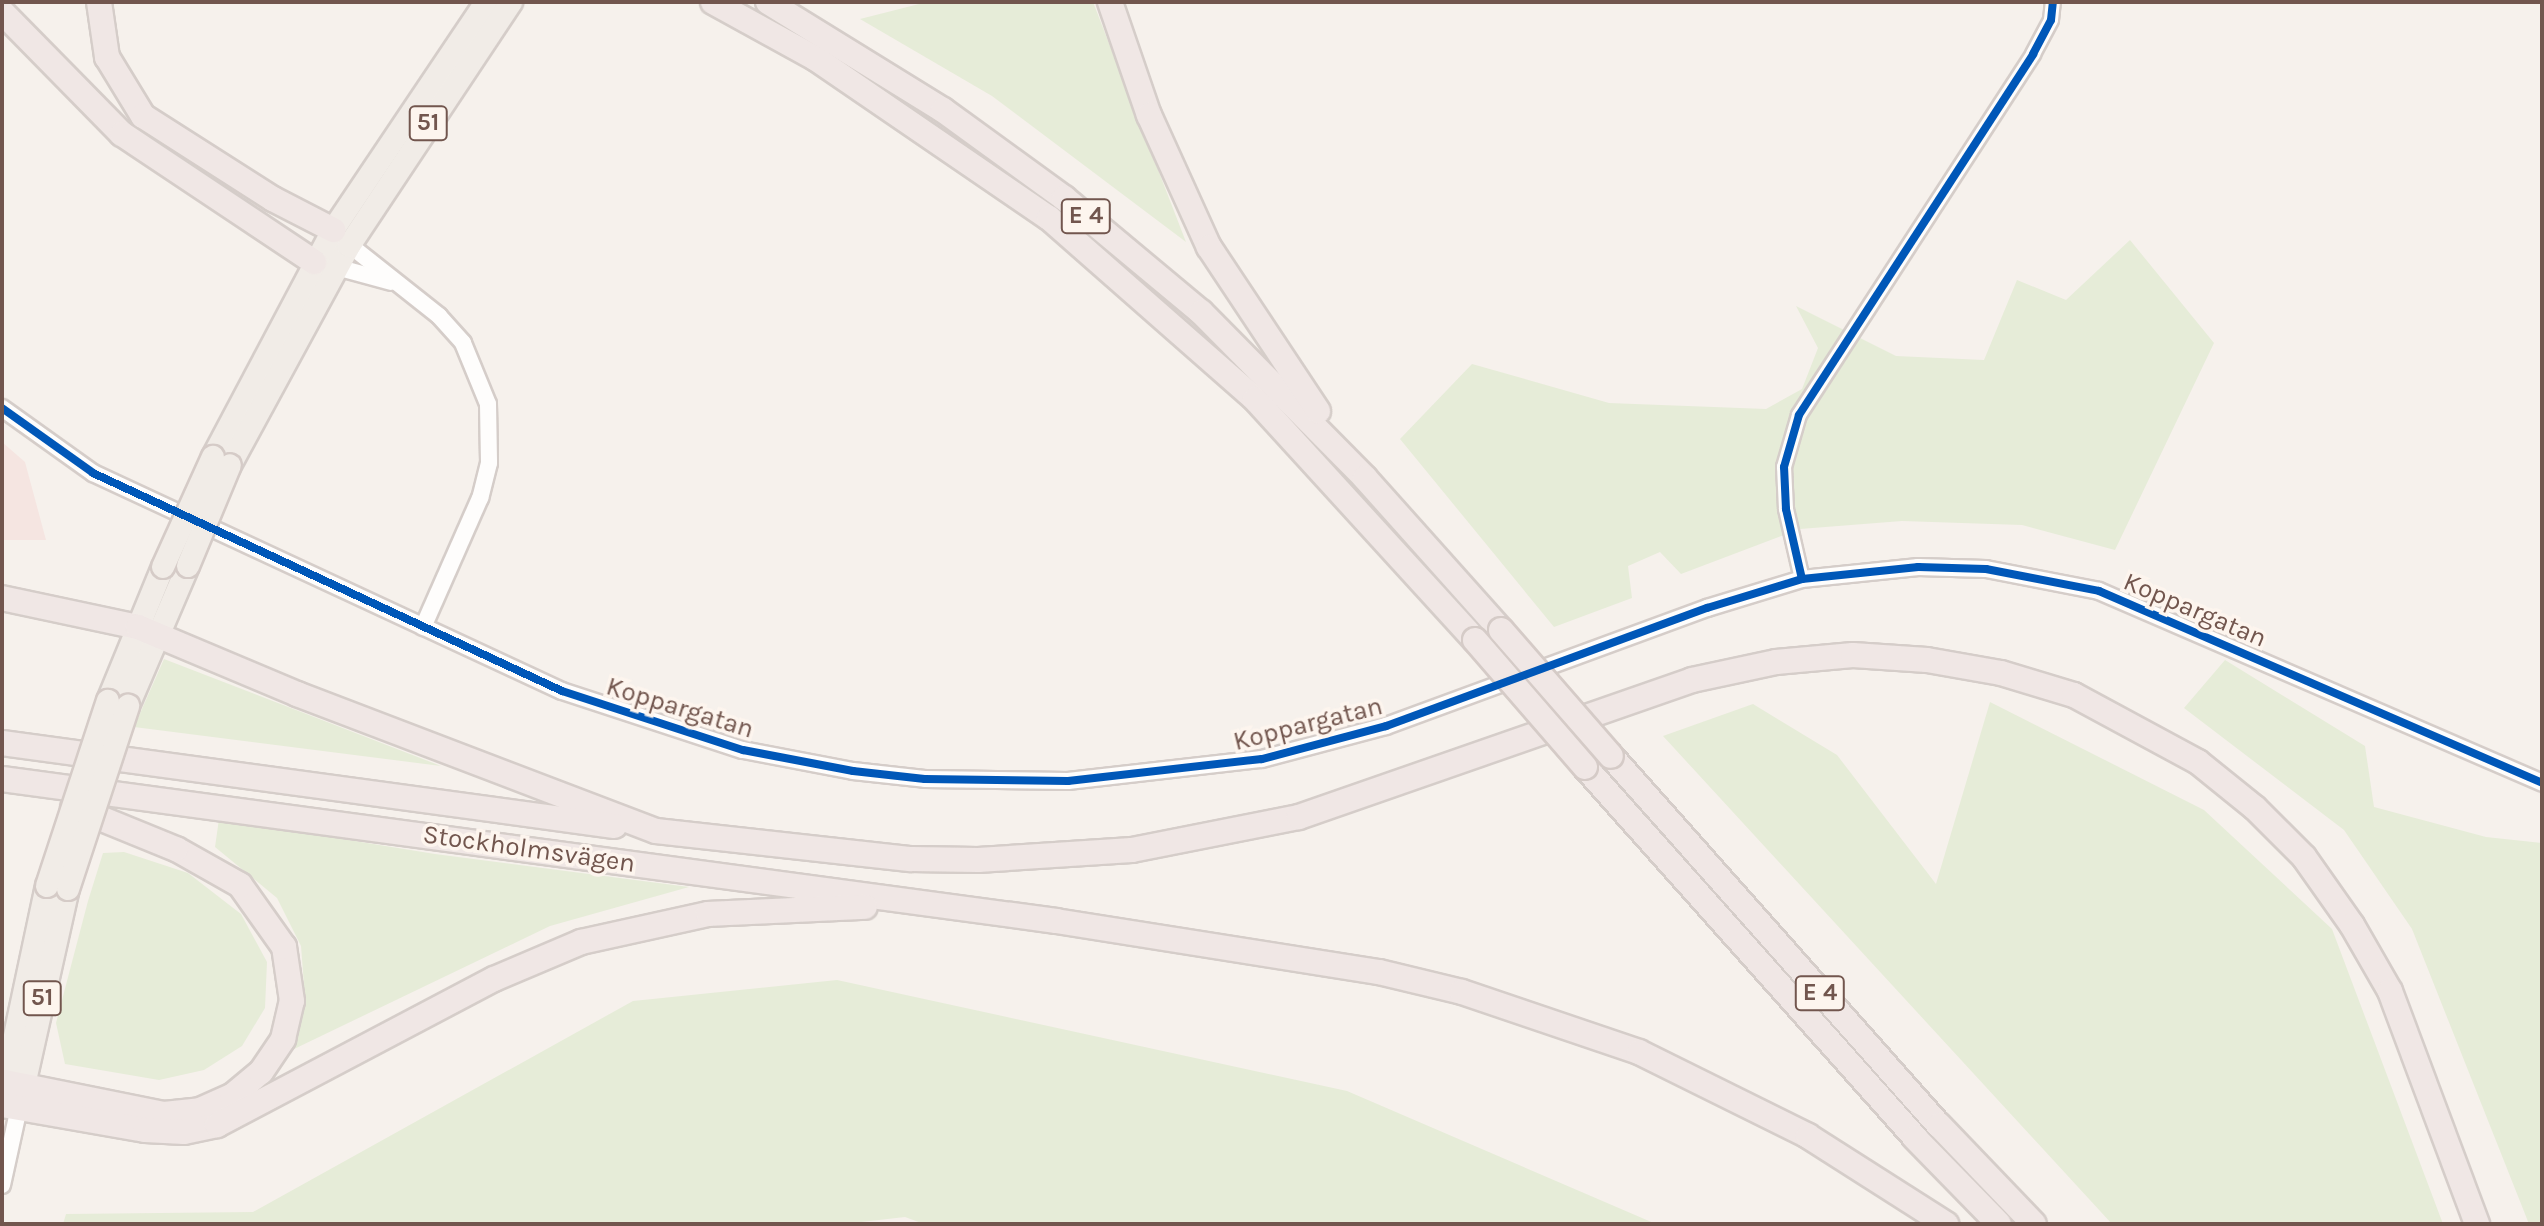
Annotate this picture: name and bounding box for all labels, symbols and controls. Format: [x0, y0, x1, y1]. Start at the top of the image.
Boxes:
road number: 51 [408, 103, 448, 143]
road number: E 4 [1060, 196, 1112, 236]
street label: Koppargatan [2119, 566, 2271, 654]
street label: Koppargatan [603, 671, 757, 745]
street label: Koppargatan [1230, 690, 1386, 758]
street label: Stockholmsvägen [421, 819, 637, 879]
road number: E 4 [1794, 973, 1846, 1013]
road number: 51 [22, 978, 62, 1018]

